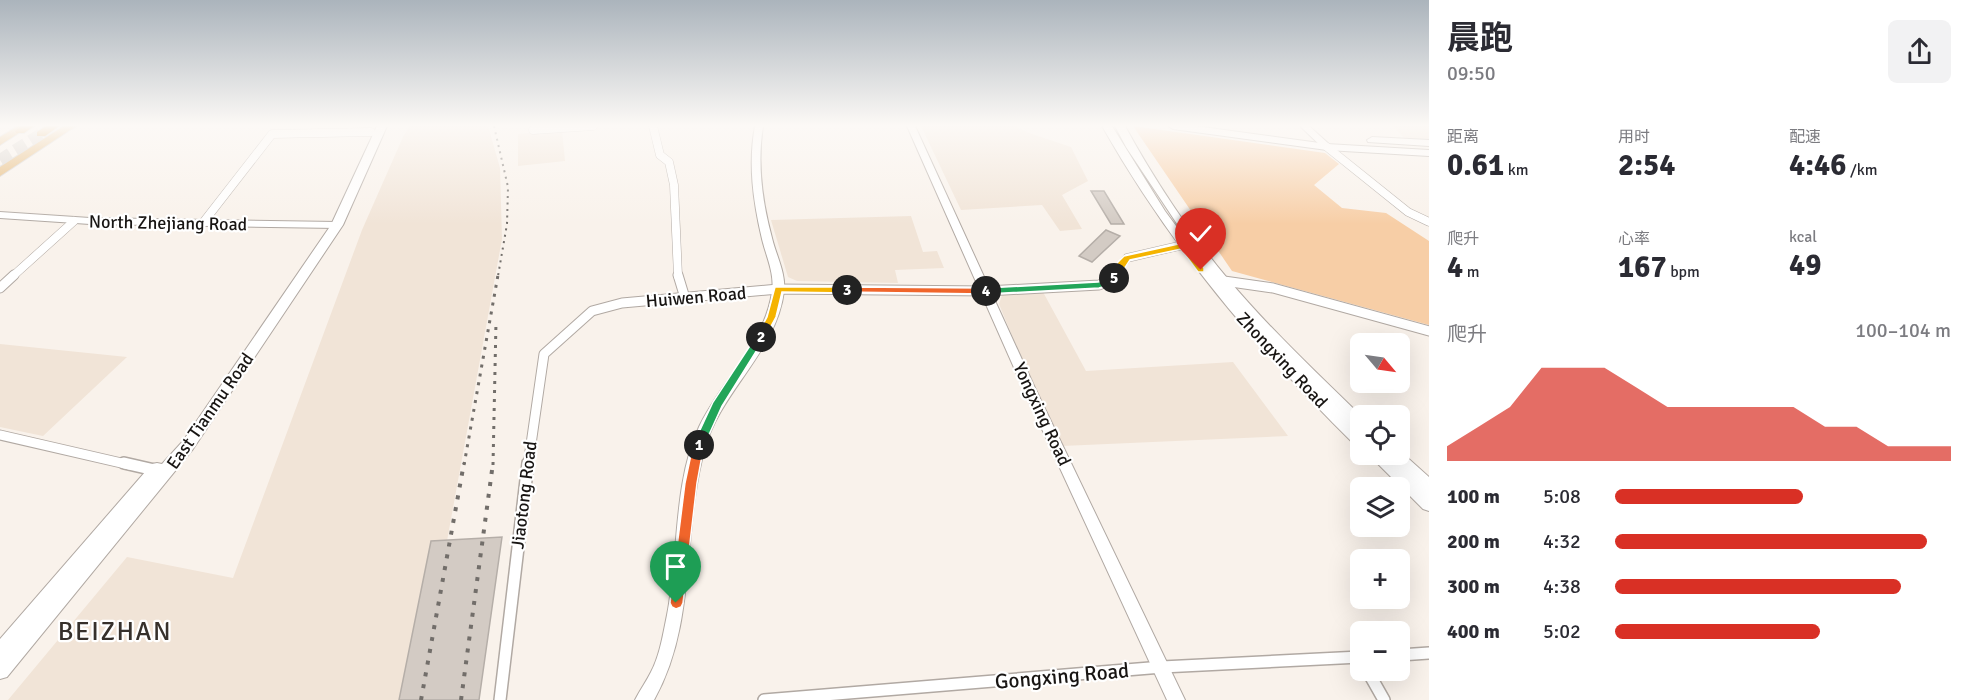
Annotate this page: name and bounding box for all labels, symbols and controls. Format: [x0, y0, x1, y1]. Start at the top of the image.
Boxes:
text: 晨跑 [1447, 18, 1513, 59]
button: share [1888, 20, 1951, 83]
text: 09:50 [1447, 61, 1496, 86]
text: 距离 [1447, 127, 1479, 147]
text: 用时 [1618, 127, 1650, 147]
text: 配速 [1789, 127, 1821, 147]
text: 0.61 [1447, 147, 1504, 184]
text: 2:54 [1618, 147, 1675, 184]
text: 4:46 [1789, 147, 1846, 184]
text: km [1504, 160, 1529, 180]
text: /km [1846, 160, 1878, 180]
pin [1175, 208, 1226, 270]
street label: North Zhejiang Road [89, 211, 247, 235]
icon: check [1184, 217, 1217, 250]
text: kcal [1789, 227, 1817, 247]
text: 爬升 [1447, 229, 1479, 249]
text: 心率 [1618, 229, 1650, 249]
text: 49 [1789, 247, 1821, 284]
text: 4 [1447, 249, 1463, 286]
text: 167 [1618, 249, 1667, 286]
text: m [1463, 262, 1479, 282]
text: bpm [1667, 262, 1700, 282]
pin: 5 [1099, 263, 1129, 293]
text: 5 [1110, 268, 1118, 288]
pin: 3 [832, 275, 862, 305]
pin: 4 [971, 276, 1001, 306]
text: 3 [843, 280, 851, 300]
text: 4 [982, 281, 990, 301]
street label: Huiwen Road [645, 282, 747, 312]
street label: Zhongxing Road [1232, 307, 1332, 413]
text: 100–104 m [1855, 318, 1951, 343]
pin: 2 [746, 322, 776, 352]
text: 爬升 [1447, 322, 1487, 347]
text: 2 [757, 327, 765, 347]
north arrow [1350, 333, 1410, 393]
map controls [1350, 333, 1410, 681]
street label: East Tianmu Road [162, 349, 258, 473]
street label: Yongxing Road [1008, 359, 1076, 469]
button: locate [1350, 405, 1410, 465]
pin: 1 [684, 430, 714, 460]
text: 1 [695, 435, 703, 455]
street label: Jiaotong Road [506, 440, 542, 550]
button: layers [1350, 477, 1410, 537]
text: 100 m [1447, 484, 1500, 509]
text: 5:08 [1543, 484, 1581, 509]
text: 200 m [1447, 529, 1500, 554]
text: 4:32 [1543, 529, 1581, 554]
pin [650, 541, 701, 603]
button: + [1350, 549, 1410, 609]
icon: arrive [659, 550, 692, 583]
text: 300 m [1447, 574, 1500, 599]
text: 4:38 [1543, 574, 1581, 599]
district label: BEIZHAN [58, 616, 172, 648]
text: 400 m [1447, 619, 1500, 644]
text: 5:02 [1543, 619, 1581, 644]
button: − [1350, 621, 1410, 681]
street label: Gongxing Road [994, 657, 1130, 695]

